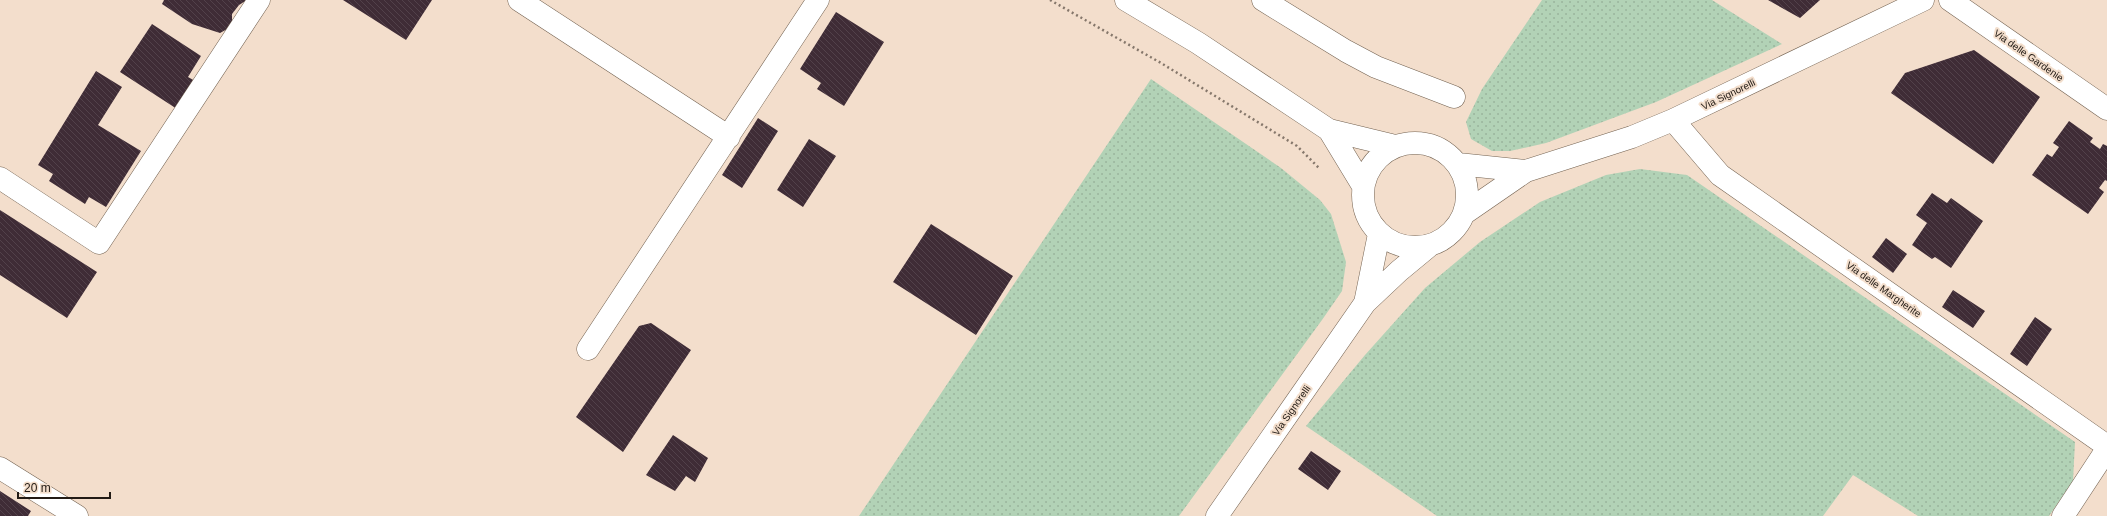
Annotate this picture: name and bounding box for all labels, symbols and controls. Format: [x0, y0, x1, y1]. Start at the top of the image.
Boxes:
street label: Via delle Gardenie [1992, 27, 2066, 84]
street label: Via Signorelli [1700, 77, 1757, 112]
street label: Via delle Margherite [1844, 259, 1924, 320]
street label: Via Signorelli [1270, 383, 1313, 437]
scale bar [18, 474, 110, 500]
text: 20 m [24, 481, 51, 495]

